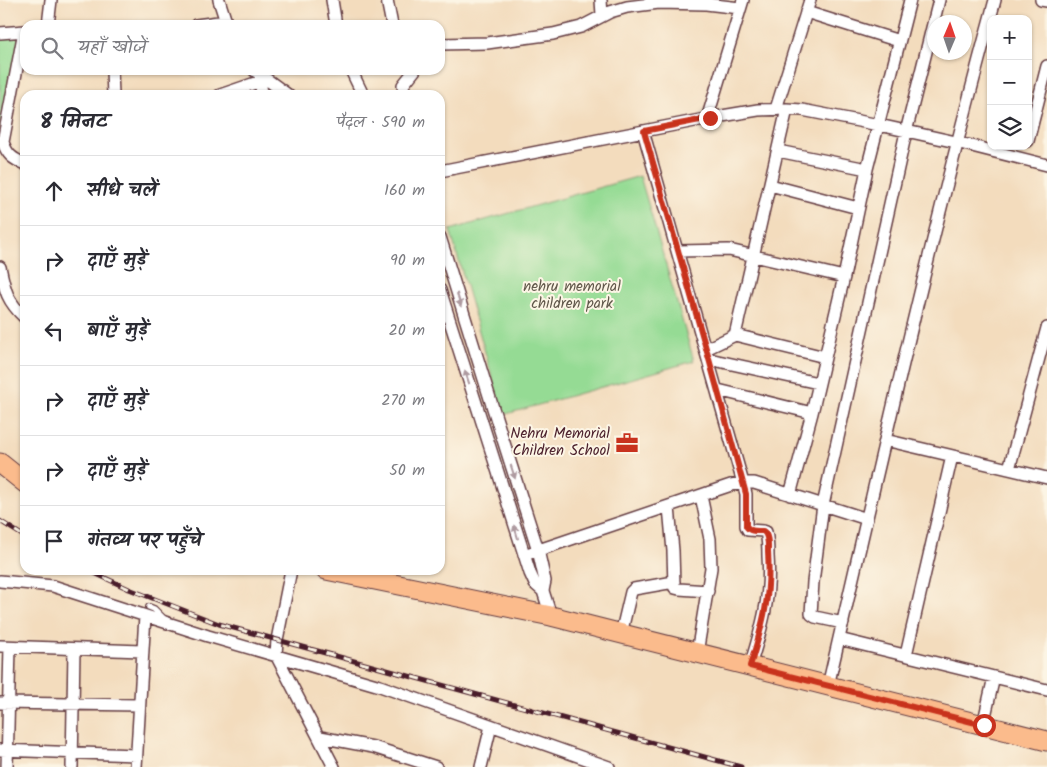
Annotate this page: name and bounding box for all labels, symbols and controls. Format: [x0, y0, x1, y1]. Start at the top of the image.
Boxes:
north arrow [927, 15, 972, 60]
map controls [987, 15, 1032, 150]
button: + [987, 15, 1032, 60]
search box [20, 20, 445, 75]
text: यहाँ खोजें [78, 33, 147, 63]
icon: search [38, 34, 66, 62]
button: − [987, 60, 1032, 105]
button: layers [987, 105, 1032, 150]
text: 8 मिनट [40, 106, 108, 139]
route end [699, 107, 722, 130]
text: पैदल · 590 m [336, 110, 425, 135]
text: सीधे चलें [87, 176, 157, 206]
icon: ahead [40, 177, 68, 205]
text: 160 m [384, 178, 425, 203]
text: दाएँ मुड़ें [87, 246, 146, 276]
icon: right [40, 247, 68, 275]
text: 90 m [390, 248, 425, 273]
park label: nehru memorial children park [523, 275, 621, 316]
one-way arrow [456, 293, 464, 308]
text: बाएँ मुड़ें [87, 316, 148, 346]
icon: left [40, 317, 68, 345]
text: 20 m [389, 318, 425, 343]
one-way arrow [463, 369, 471, 384]
text: दाएँ मुड़ें [87, 386, 146, 416]
icon: right [40, 387, 68, 415]
text: 270 m [381, 388, 425, 413]
place label: Nehru Memorial Children School [510, 422, 610, 463]
office icon: Nehru Memorial Children School [614, 430, 640, 456]
text: दाएँ मुड़ें [87, 456, 146, 486]
icon: right [40, 457, 68, 485]
text: 50 m [389, 458, 425, 483]
one-way arrow [510, 464, 517, 479]
one-way arrow [512, 524, 520, 539]
text: गंतव्य पर पहुँचे [87, 526, 202, 556]
icon: arrive [40, 527, 68, 555]
route start [973, 714, 996, 737]

